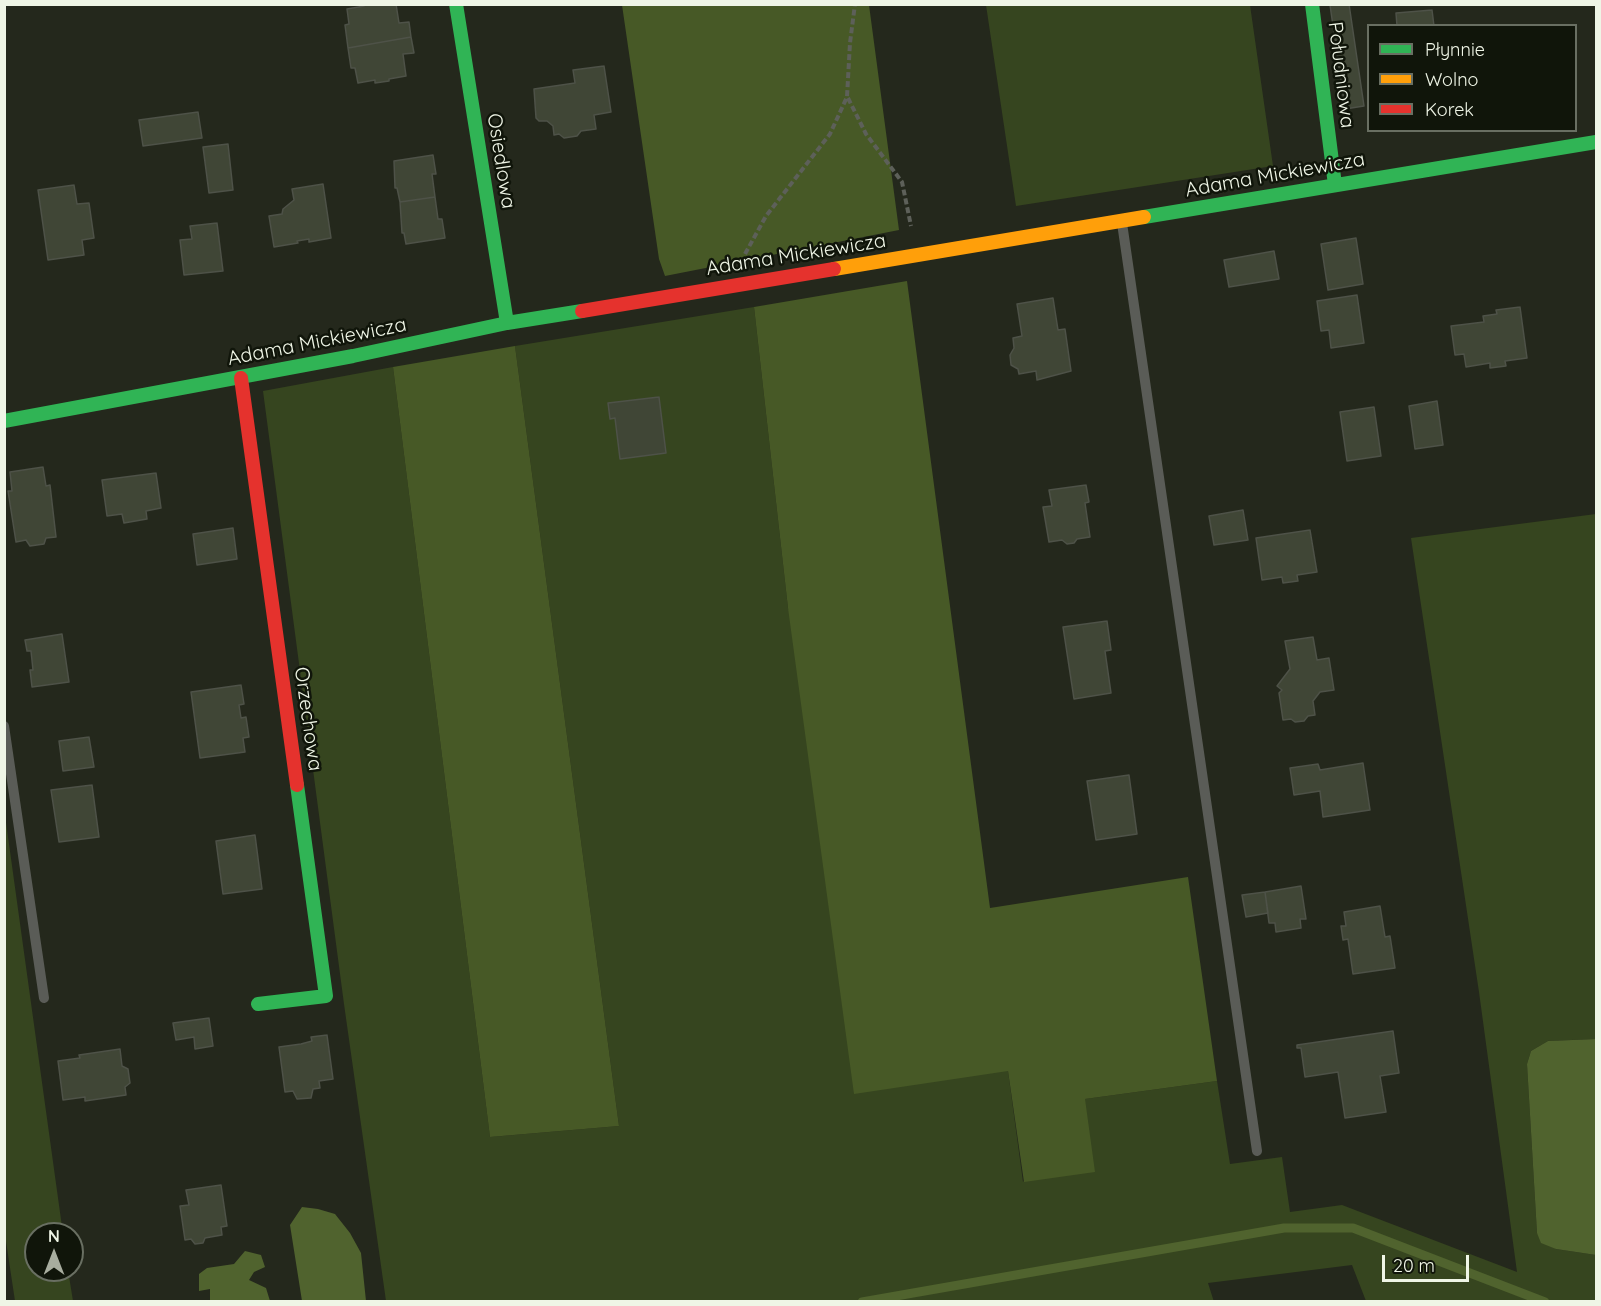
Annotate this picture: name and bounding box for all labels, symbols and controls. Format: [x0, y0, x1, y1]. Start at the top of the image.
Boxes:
street label: Południowa [1323, 20, 1359, 130]
legend [1367, 24, 1577, 132]
text: Płynnie [1425, 38, 1485, 61]
text: Wolno [1425, 68, 1478, 91]
text: Korek [1425, 98, 1474, 121]
street label: Osiedlowa [482, 112, 520, 210]
street label: Adama Mickiewicza [1183, 147, 1367, 203]
street label: Adama Mickiewicza [704, 229, 888, 281]
street label: Adama Mickiewicza [225, 313, 409, 371]
street label: Orzechowa [289, 665, 327, 773]
north arrow [24, 1222, 84, 1282]
text: N [48, 1226, 60, 1246]
scale bar [1385, 1243, 1472, 1281]
text: 20 m [1393, 1254, 1435, 1277]

